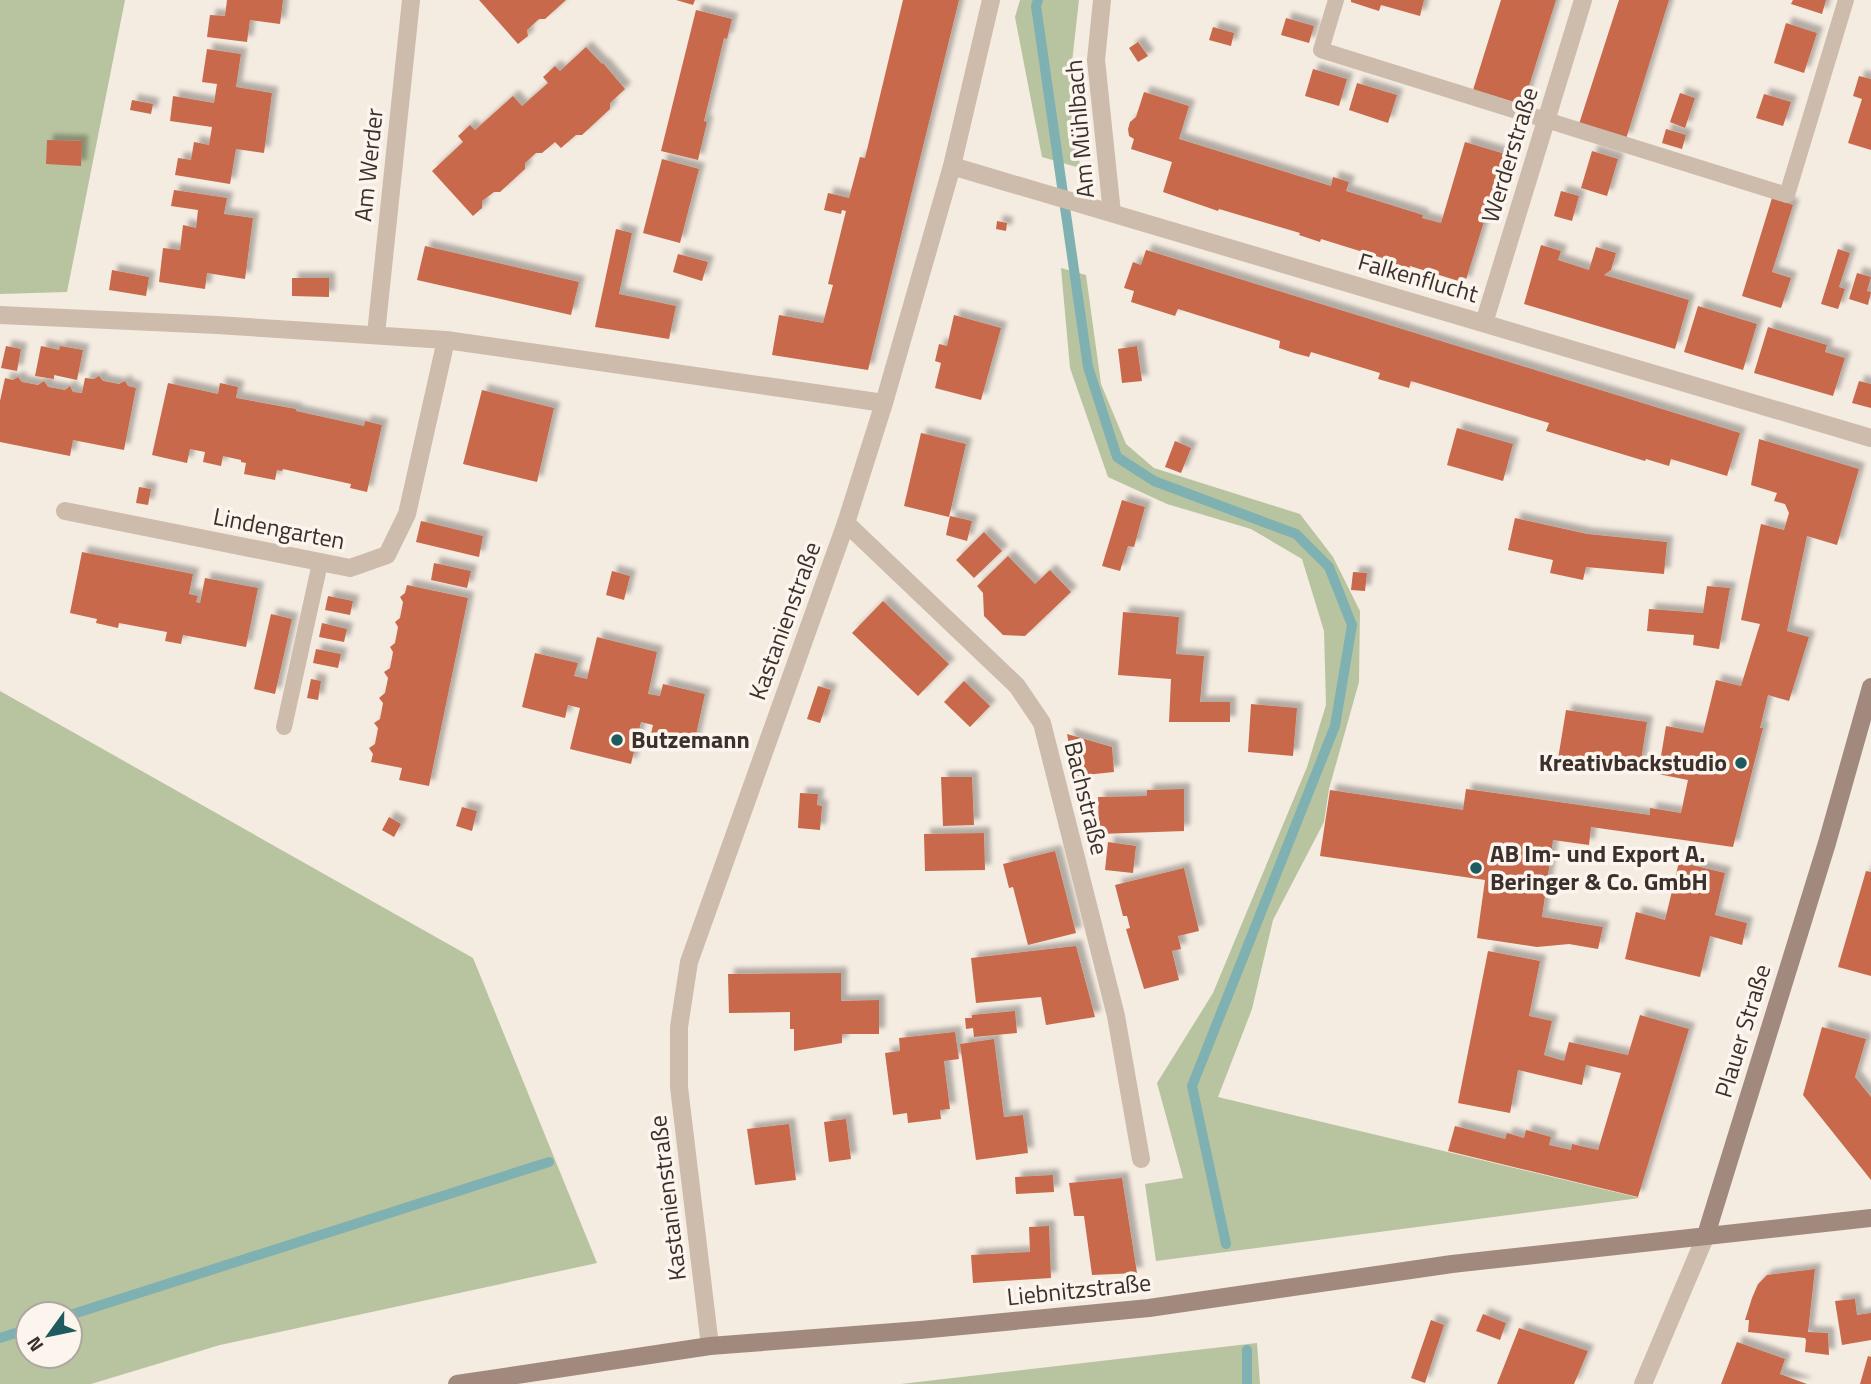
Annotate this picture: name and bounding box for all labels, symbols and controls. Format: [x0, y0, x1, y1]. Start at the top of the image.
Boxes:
street label: Am Mühlbach [1055, 58, 1103, 200]
street label: Werderstraße [1471, 83, 1547, 227]
street label: Am Werder [344, 106, 392, 223]
street label: Falkenflucht [1354, 243, 1483, 312]
street label: Lindengarten [210, 498, 348, 558]
street label: Kastanienstraße [739, 536, 829, 705]
place label: Butzemann [631, 721, 750, 757]
marker: Butzemann [609, 732, 625, 748]
street label: Bachstraße [1055, 737, 1118, 858]
place label: Kreativbackstudio [1539, 744, 1727, 780]
marker: Kreativbackstudio [1733, 755, 1749, 771]
place label: AB Im- und Export A. Beringer & Co. GmbH [1490, 835, 1708, 899]
marker: AB Im- und Export A. Beringer & Co. GmbH [1468, 860, 1484, 876]
street label: Plauer Straße [1705, 960, 1779, 1102]
street label: Kastanienstraße [639, 1113, 695, 1283]
street label: Liebnitzstraße [1005, 1264, 1153, 1314]
north arrow [14, 1300, 84, 1370]
text: N [19, 1331, 50, 1358]

